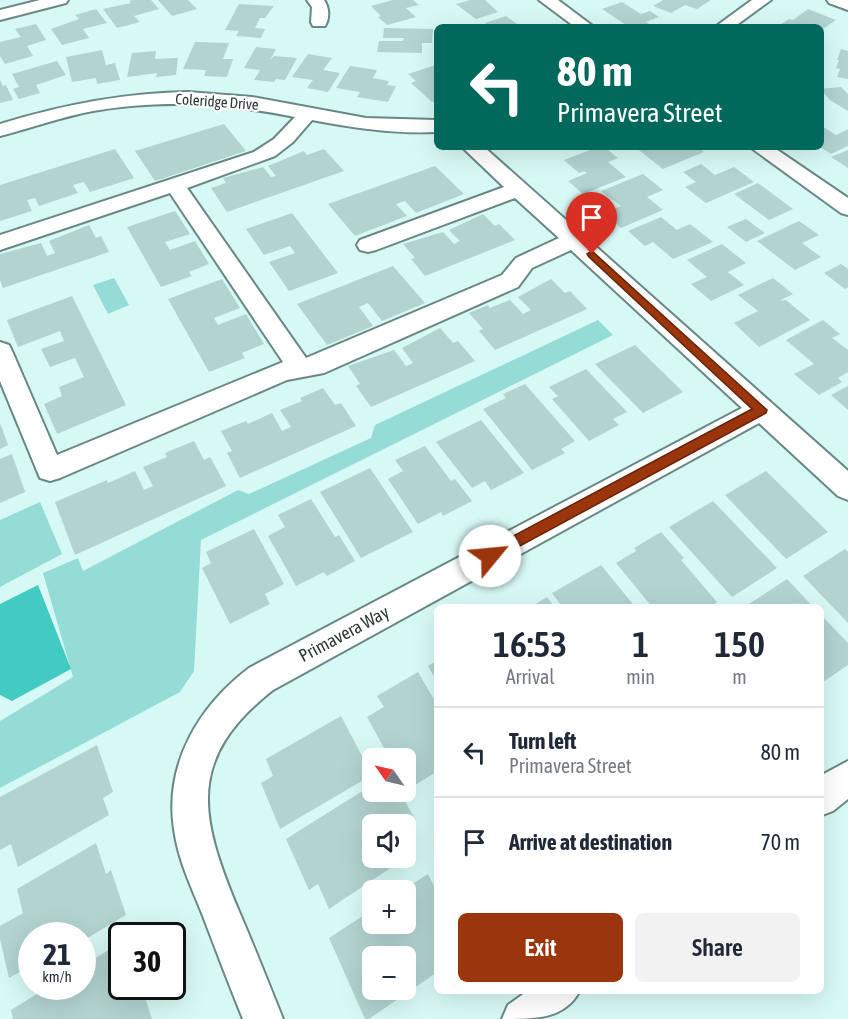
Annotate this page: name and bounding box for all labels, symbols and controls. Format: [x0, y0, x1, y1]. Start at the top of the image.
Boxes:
text: 80 m [557, 47, 632, 95]
icon: left [458, 48, 536, 126]
street label: Coleridge Drive [175, 90, 259, 113]
text: Primavera Street [557, 97, 722, 128]
pin [566, 192, 617, 254]
icon: arrive [575, 201, 608, 234]
position arrow [458, 524, 522, 588]
street label: Primavera Way [295, 601, 392, 666]
text: 16:53 [493, 623, 567, 665]
text: 1 [632, 623, 649, 665]
text: 150 [714, 623, 765, 665]
text: Arrival [506, 665, 555, 688]
text: min [626, 665, 655, 688]
text: m [732, 665, 747, 688]
text: Turn left [509, 728, 576, 754]
icon: left [458, 736, 491, 769]
text: 80 m [760, 739, 800, 765]
north arrow [362, 748, 416, 802]
map controls [362, 748, 416, 1000]
text: Primavera Street [509, 754, 632, 777]
button: sound [362, 814, 416, 868]
icon: arrive [458, 826, 491, 859]
text: Arrive at destination [509, 829, 672, 855]
text: 70 m [760, 829, 800, 855]
button: + [362, 880, 416, 934]
button: Exit [458, 913, 623, 982]
button: Share [635, 913, 800, 982]
speed limit sign: 30 [108, 922, 186, 1000]
text: 21 [43, 937, 71, 971]
button: − [362, 946, 416, 1000]
text: km/h [42, 968, 72, 985]

